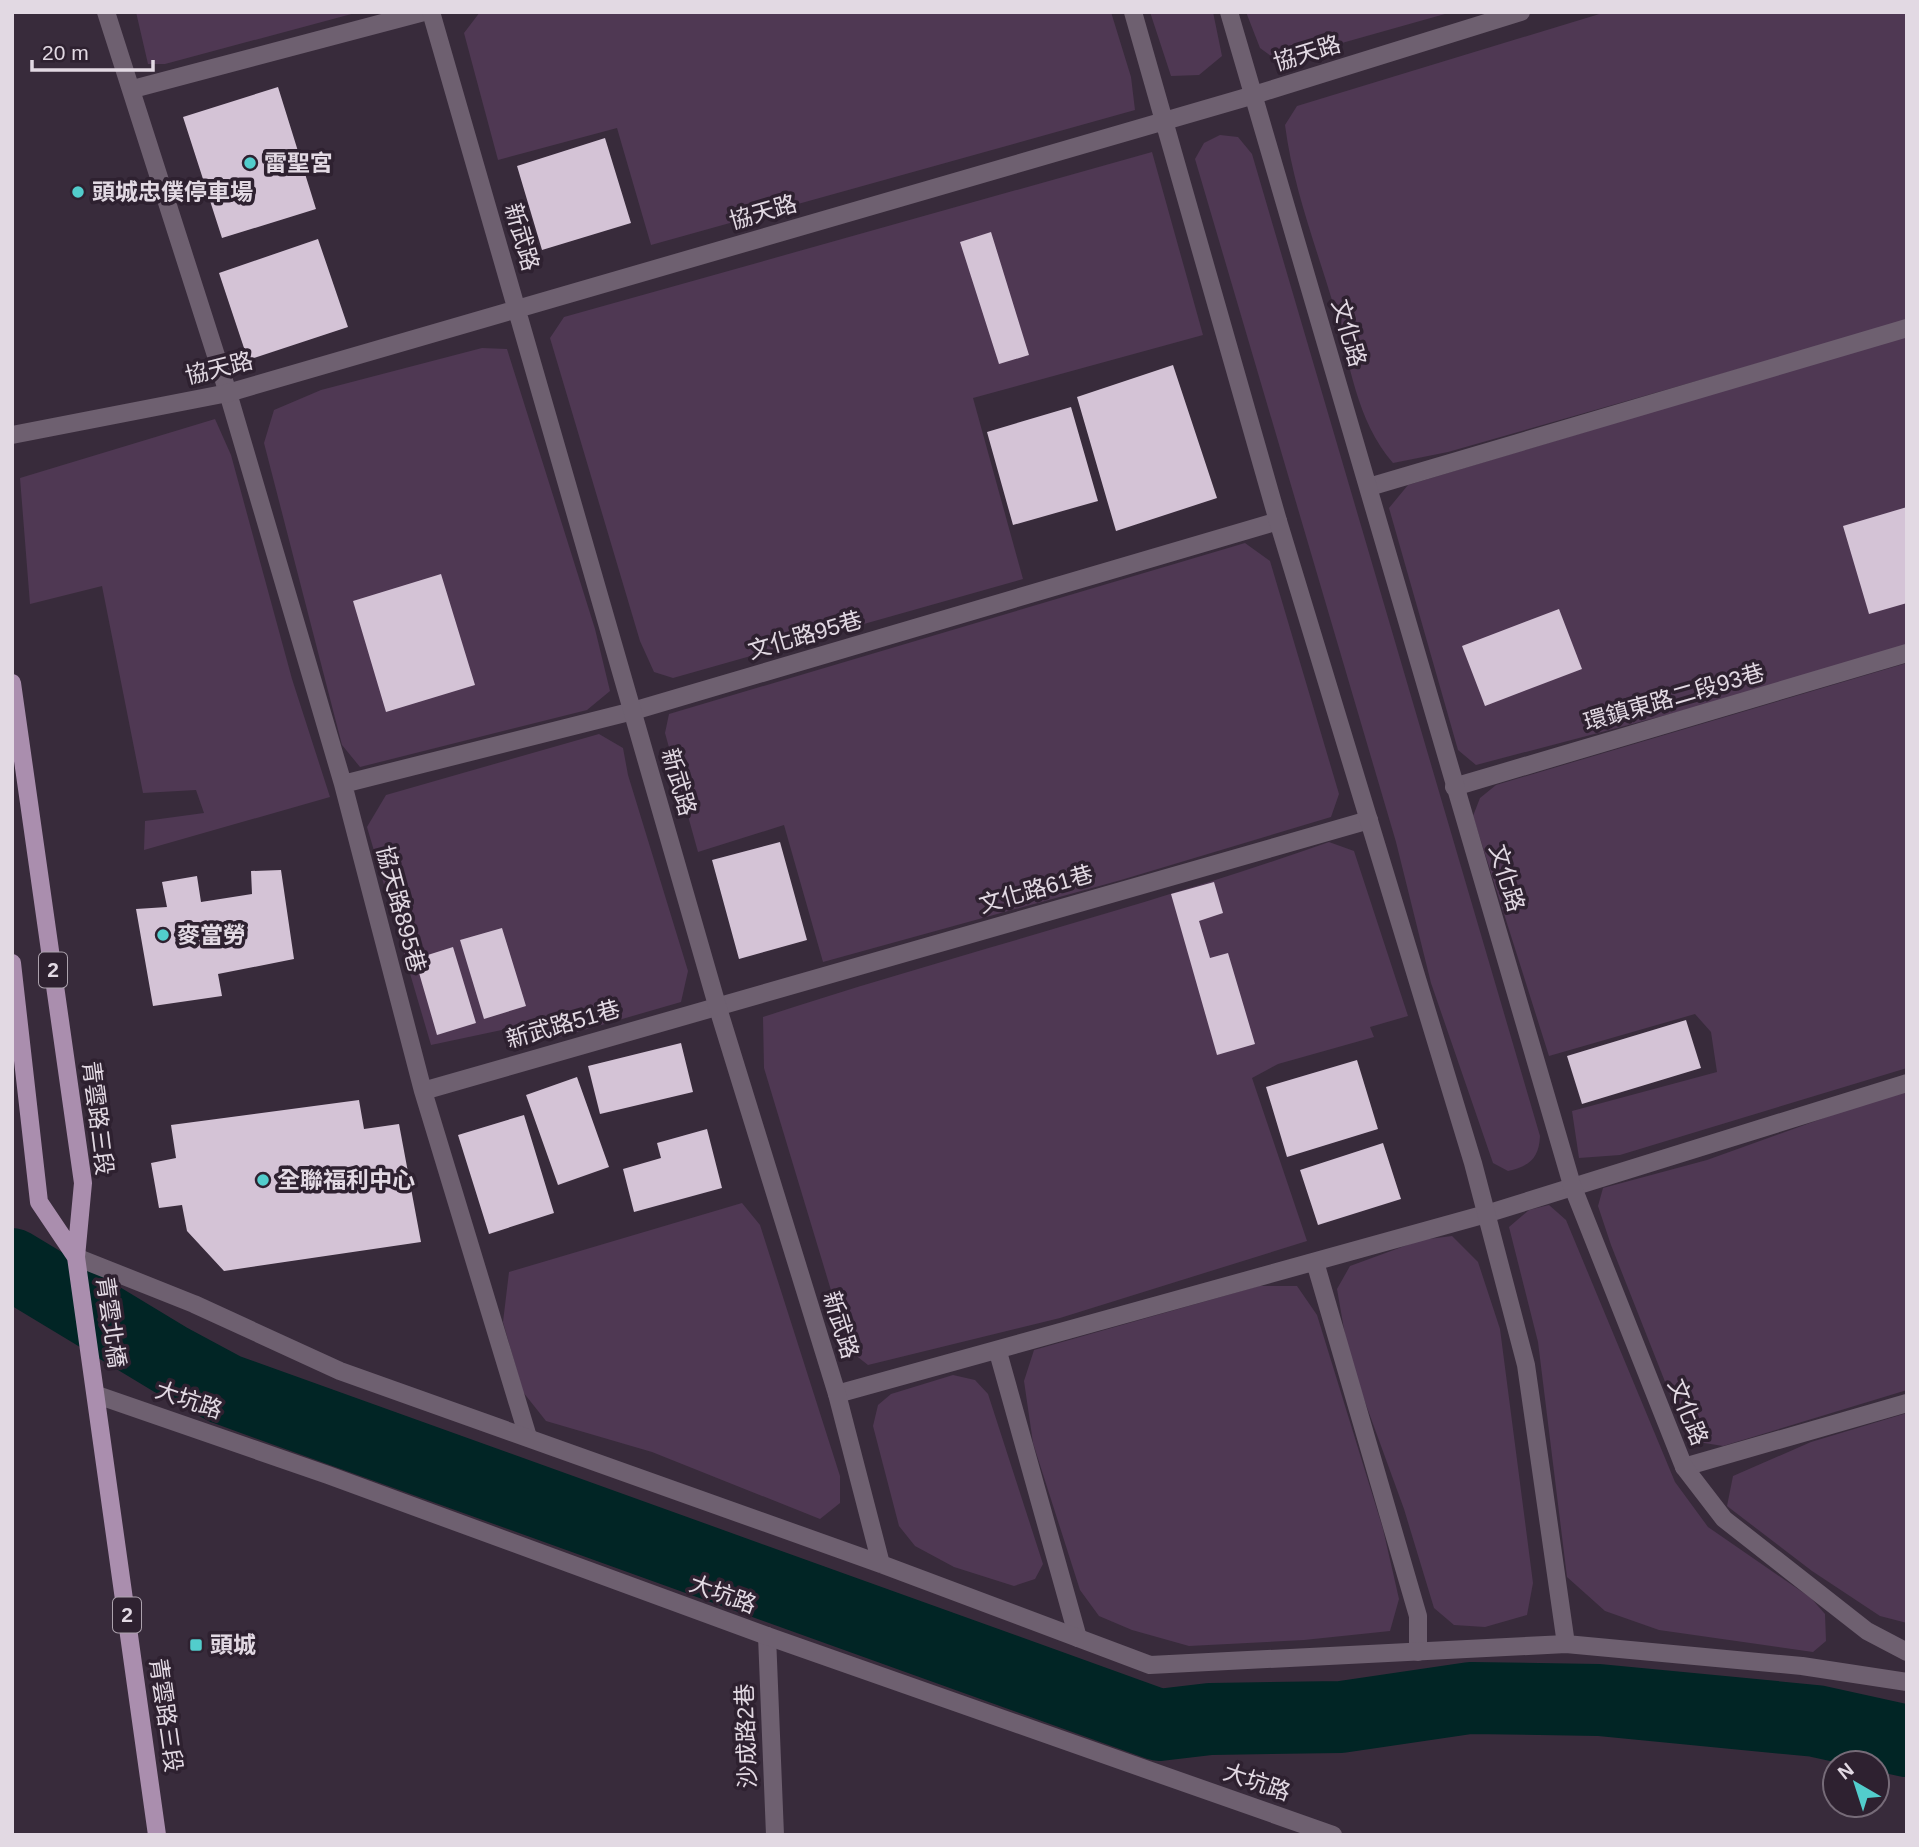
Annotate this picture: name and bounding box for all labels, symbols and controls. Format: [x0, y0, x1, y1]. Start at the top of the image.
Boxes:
scale bar [32, 28, 152, 72]
street label: 協天路 [1270, 30, 1344, 76]
text: 20 m [42, 41, 89, 64]
place label: 雷聖宮 [264, 150, 333, 176]
marker: 雷聖宮 [242, 155, 258, 171]
place label: 頭城忠僕停車場 [92, 179, 253, 205]
marker: 頭城忠僕停車場 [70, 184, 86, 200]
street label: 協天路 [726, 190, 800, 234]
street label: 新武路 [500, 200, 544, 274]
street label: 文化路 [1327, 296, 1371, 370]
street label: 協天路 [182, 347, 256, 389]
street label: 文化路95巷 [745, 606, 865, 664]
street label: 環鎮東路二段93巷 [1581, 659, 1767, 735]
street label: 新武路 [657, 745, 701, 819]
street label: 文化路 [1484, 841, 1530, 915]
street label: 協天路895巷 [372, 843, 430, 975]
street label: 文化路61巷 [976, 860, 1096, 918]
place label: 麥當勞 [177, 922, 246, 948]
marker: 麥當勞 [155, 927, 171, 943]
road number: 2 [39, 953, 67, 988]
street label: 新武路51巷 [503, 995, 623, 1053]
street label: 青雲路三段 [78, 1059, 118, 1177]
place label: 全聯福利中心 [277, 1167, 415, 1193]
marker: 全聯福利中心 [255, 1172, 271, 1188]
street label: 青雲北橋 [92, 1275, 130, 1369]
street label: 新武路 [818, 1288, 864, 1362]
street label: 文化路 [1663, 1375, 1713, 1449]
street label: 大坑路 [152, 1376, 226, 1424]
street label: 大坑路 [686, 1570, 760, 1618]
road number: 2 [113, 1598, 141, 1632]
place label: 頭城 [210, 1632, 256, 1658]
marker: 頭城 [188, 1637, 204, 1653]
street label: 青雲路三段 [145, 1656, 187, 1774]
street label: 沙成路2巷 [731, 1683, 761, 1789]
north arrow [1821, 1749, 1891, 1819]
street label: 大坑路 [1220, 1758, 1294, 1806]
text: N [1834, 1759, 1858, 1784]

